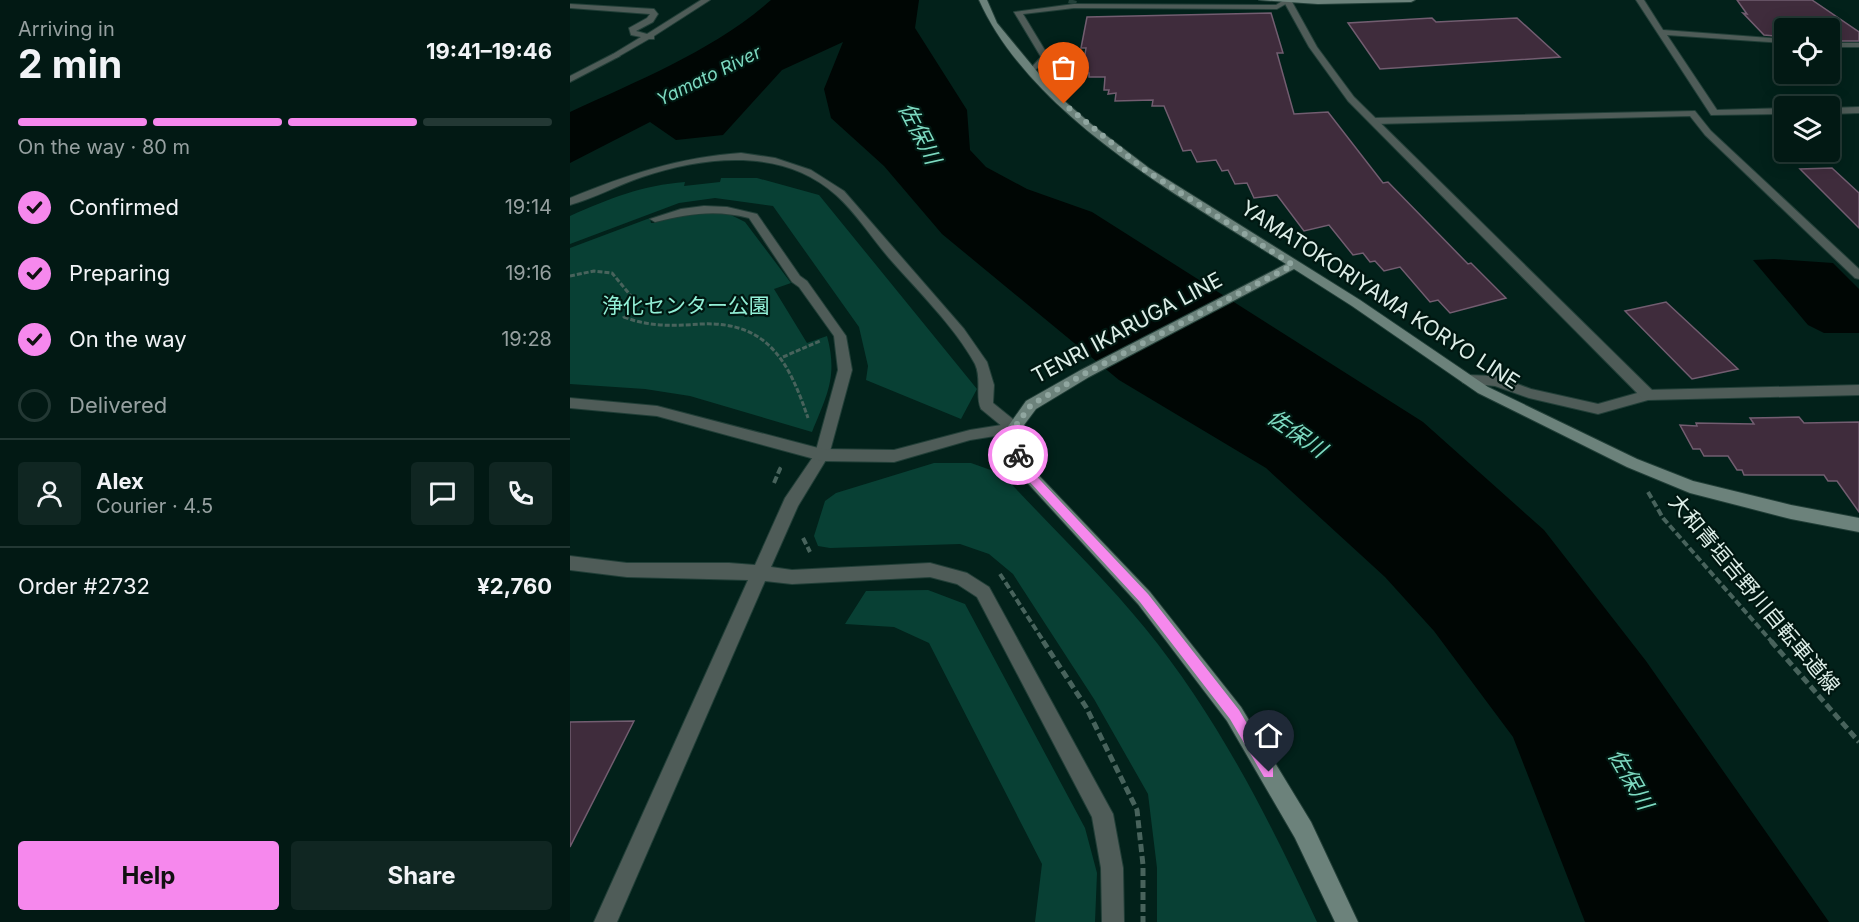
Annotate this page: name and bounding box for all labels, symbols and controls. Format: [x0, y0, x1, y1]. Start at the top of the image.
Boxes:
text: Arriving in [18, 17, 115, 41]
map controls [1774, 18, 1840, 162]
button: locate [1774, 18, 1840, 84]
text: 19:41–19:46 [426, 38, 552, 64]
text: 2 min [18, 40, 122, 87]
water label: Yamato River [653, 41, 765, 110]
pin [1038, 42, 1089, 104]
icon: bag [1047, 51, 1080, 84]
button: layers [1774, 96, 1840, 162]
water label: 佐保川 [893, 98, 947, 170]
text: On the way · 80 m [18, 135, 190, 159]
icon: check [18, 191, 51, 224]
text: Confirmed [69, 194, 179, 220]
text: 19:14 [505, 195, 552, 219]
street label: YAMATOKORIYAMA KORYO LINE [1236, 195, 1524, 394]
icon: check [18, 257, 51, 290]
text: Preparing [69, 260, 170, 286]
text: 19:16 [505, 261, 552, 285]
street label: TENRI IKARUGA LINE [1027, 267, 1226, 388]
park label: 浄化センター公園 [602, 293, 770, 318]
icon: check [18, 323, 51, 356]
text: On the way [69, 326, 187, 352]
text: 19:28 [501, 327, 552, 351]
text: Delivered [69, 392, 167, 418]
water label: 佐保川 [1263, 403, 1333, 464]
courier [988, 425, 1048, 485]
icon: bike [1002, 439, 1035, 472]
button: person [18, 462, 81, 525]
button: chat [411, 462, 474, 525]
button: phone [489, 462, 552, 525]
text: Alex [96, 468, 144, 494]
street label: 大和青垣吉野川自転車道線 [1664, 489, 1845, 698]
text: Courier · 4.5 [96, 494, 213, 518]
text: Order #2732 [18, 573, 150, 599]
text: ¥2,760 [477, 573, 552, 599]
pin [1243, 710, 1294, 772]
icon: home [1252, 719, 1285, 752]
water label: 佐保川 [1603, 744, 1660, 816]
button: Help [18, 841, 279, 910]
button: Share [291, 841, 552, 910]

